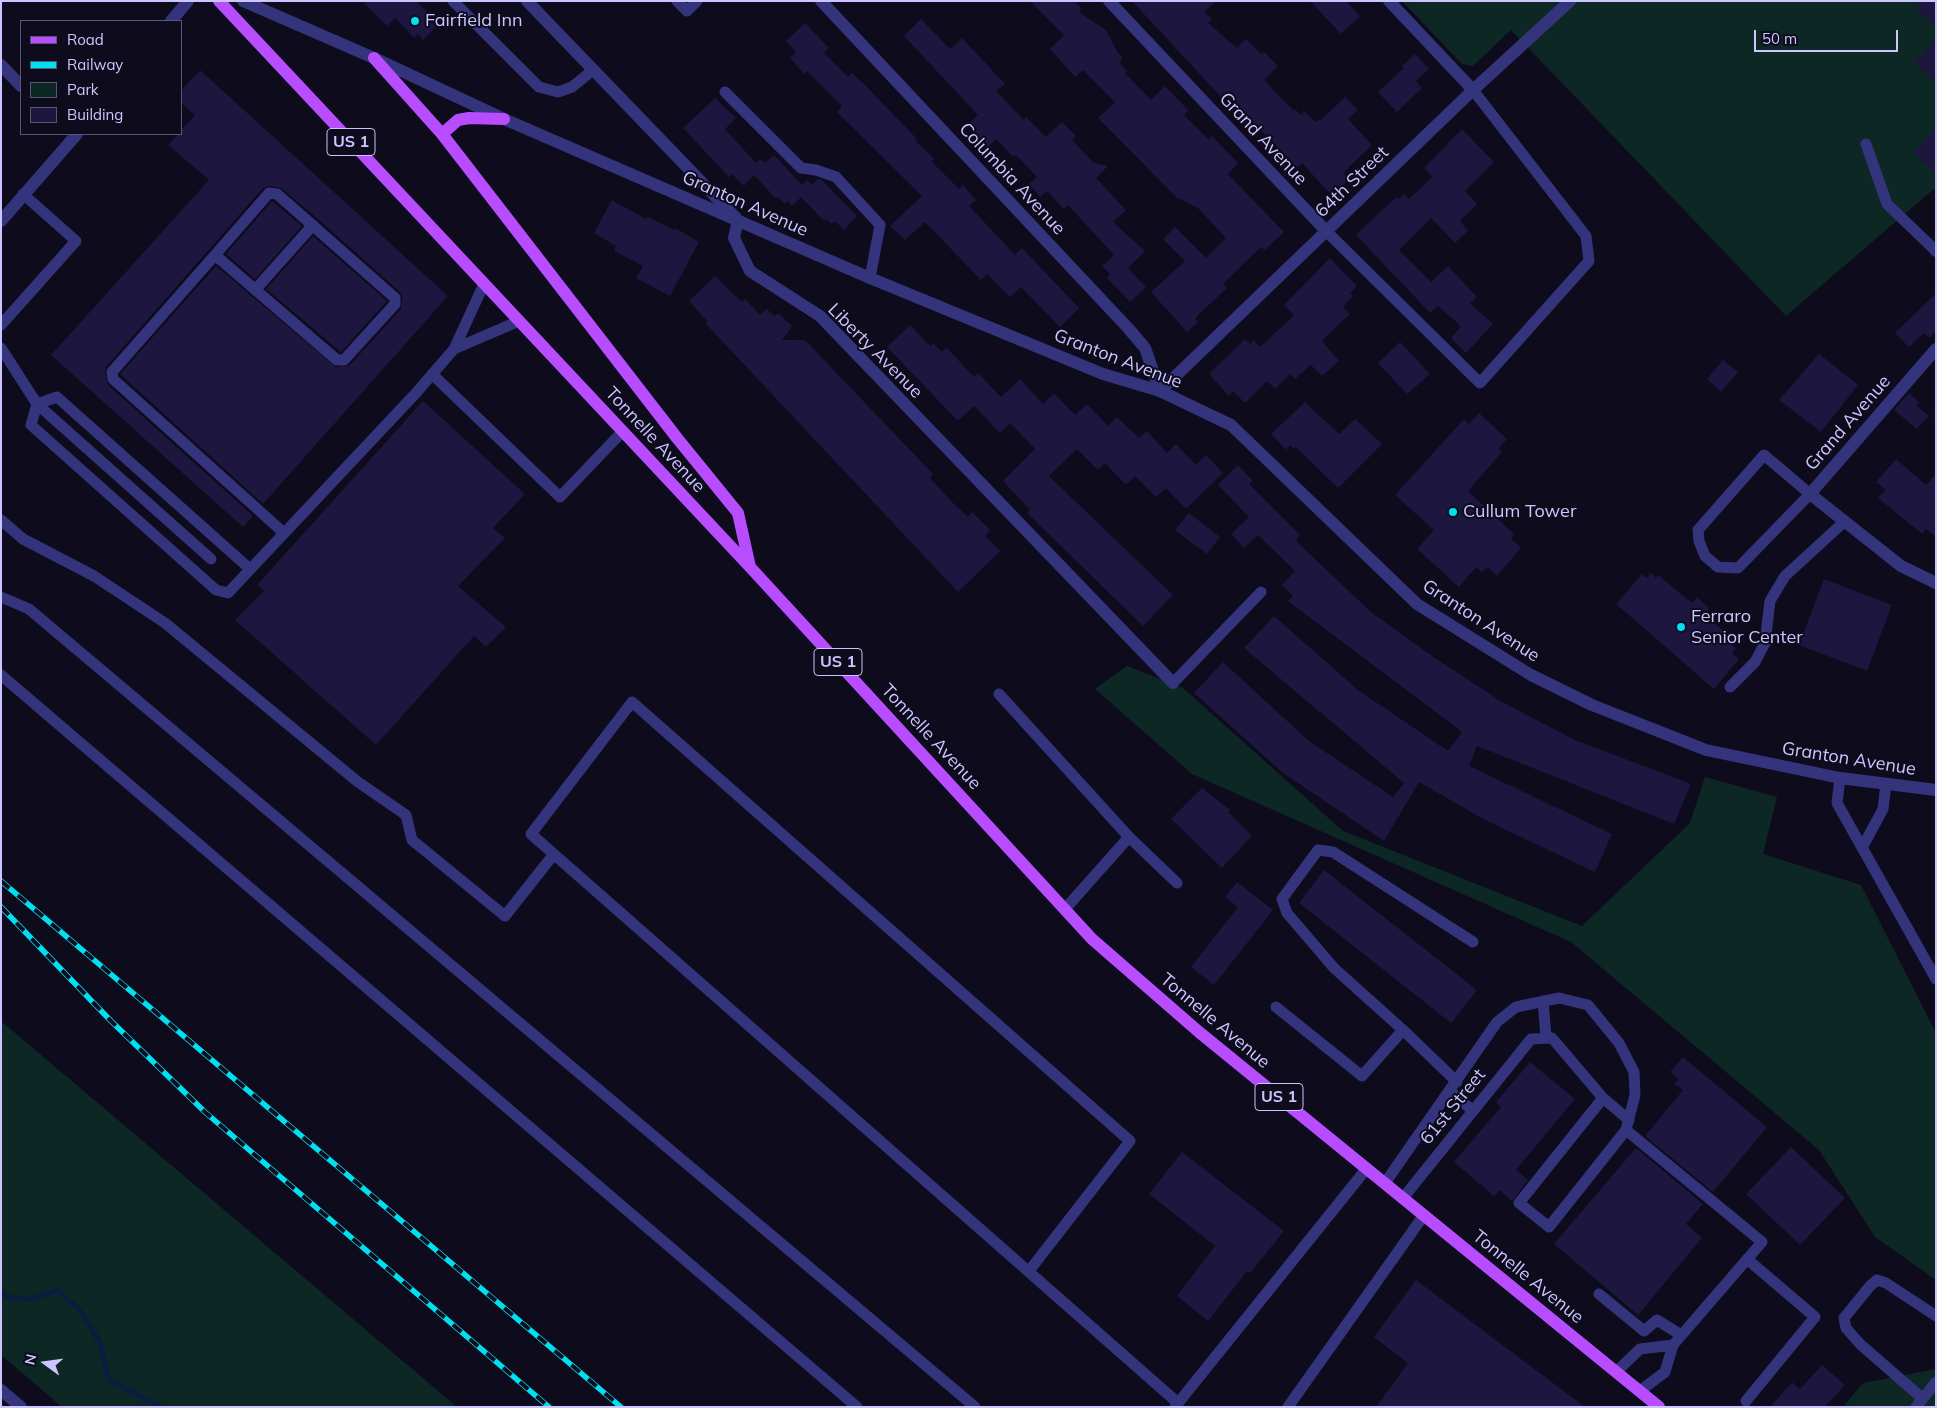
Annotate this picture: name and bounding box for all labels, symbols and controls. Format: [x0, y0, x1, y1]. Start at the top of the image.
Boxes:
place label: Fairfield Inn [425, 10, 523, 32]
marker: Fairfield Inn [409, 15, 421, 27]
legend [20, 20, 182, 135]
scale bar [1757, 20, 1901, 52]
text: 50 m [1762, 29, 1797, 48]
text: Road [67, 30, 104, 49]
text: Railway [67, 55, 123, 74]
text: Park [67, 80, 99, 99]
street label: Grand Avenue [1214, 88, 1312, 190]
text: Building [67, 105, 123, 124]
street label: Columbia Avenue [954, 118, 1070, 240]
road number: US 1 [327, 128, 375, 156]
street label: 64th Street [1311, 142, 1393, 222]
street label: Granton Avenue [679, 167, 811, 241]
street label: Liberty Avenue [823, 299, 927, 403]
street label: Granton Avenue [1051, 325, 1185, 393]
street label: Grand Avenue [1801, 371, 1895, 475]
street label: Tonnelle Avenue [601, 383, 709, 497]
place label: Cullum Tower [1463, 501, 1576, 523]
marker: Cullum Tower [1447, 506, 1459, 518]
street label: Granton Avenue [1418, 575, 1544, 667]
place label: Ferraro Senior Center [1691, 606, 1803, 649]
marker: Ferraro Senior Center [1675, 621, 1687, 633]
road number: US 1 [814, 649, 862, 676]
street label: Tonnelle Avenue [877, 680, 985, 794]
street label: Granton Avenue [1780, 738, 1918, 780]
street label: Tonnelle Avenue [1156, 969, 1274, 1073]
street label: 61st Street [1416, 1065, 1490, 1149]
road number: US 1 [1255, 1084, 1303, 1110]
street label: Tonnelle Avenue [1468, 1226, 1588, 1328]
north arrow [20, 1338, 70, 1388]
text: N [20, 1352, 40, 1367]

